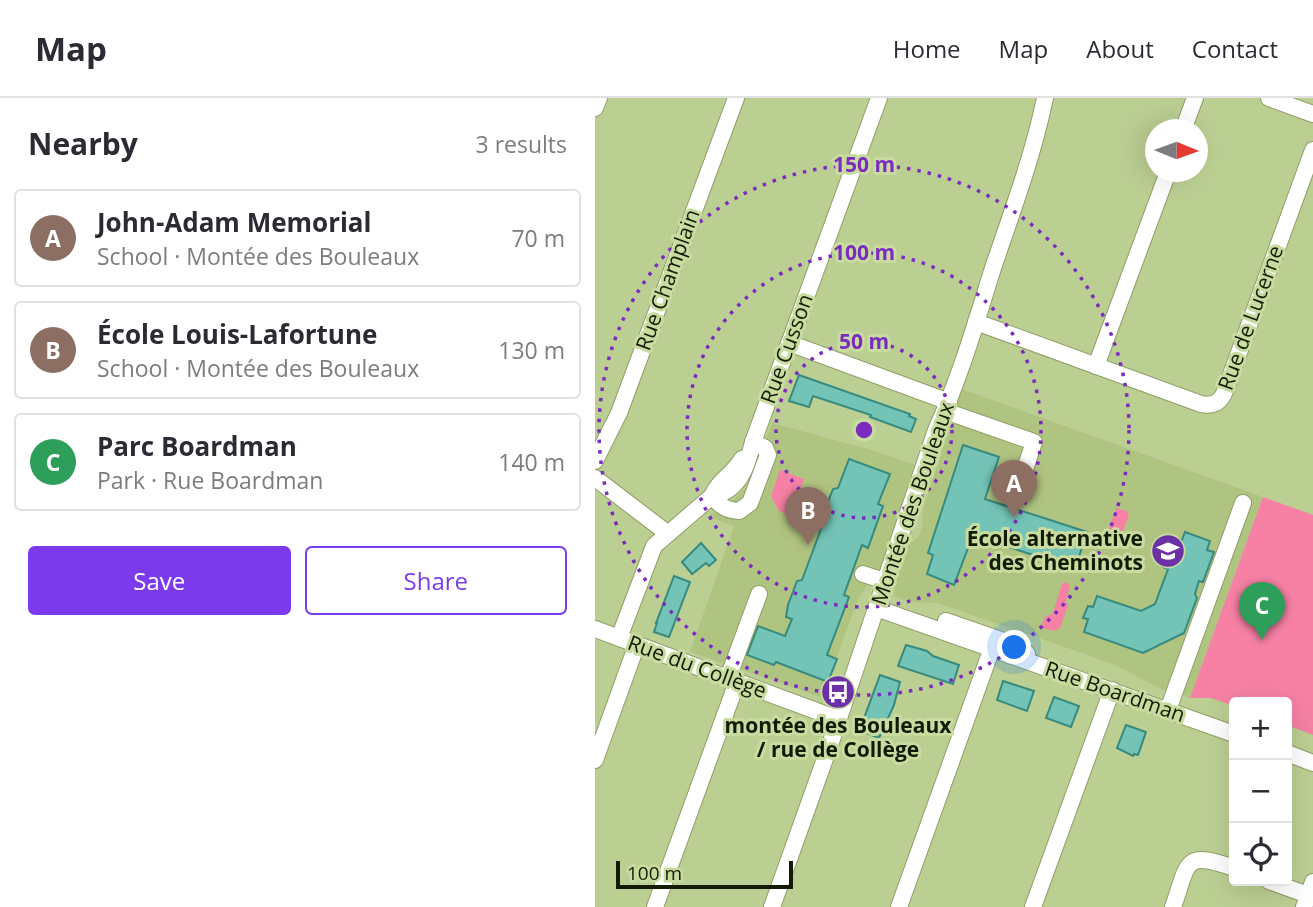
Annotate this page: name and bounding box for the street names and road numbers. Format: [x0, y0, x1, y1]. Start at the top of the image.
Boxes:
street label: Rue Champlain [629, 205, 706, 354]
street label: Rue de Lucerne [1211, 241, 1289, 394]
street label: Rue Cusson [753, 290, 819, 407]
street label: Montée des Bouleaux [864, 399, 960, 609]
street label: Rue du Collège [624, 628, 771, 704]
street label: Rue Boardman [1042, 654, 1189, 728]

